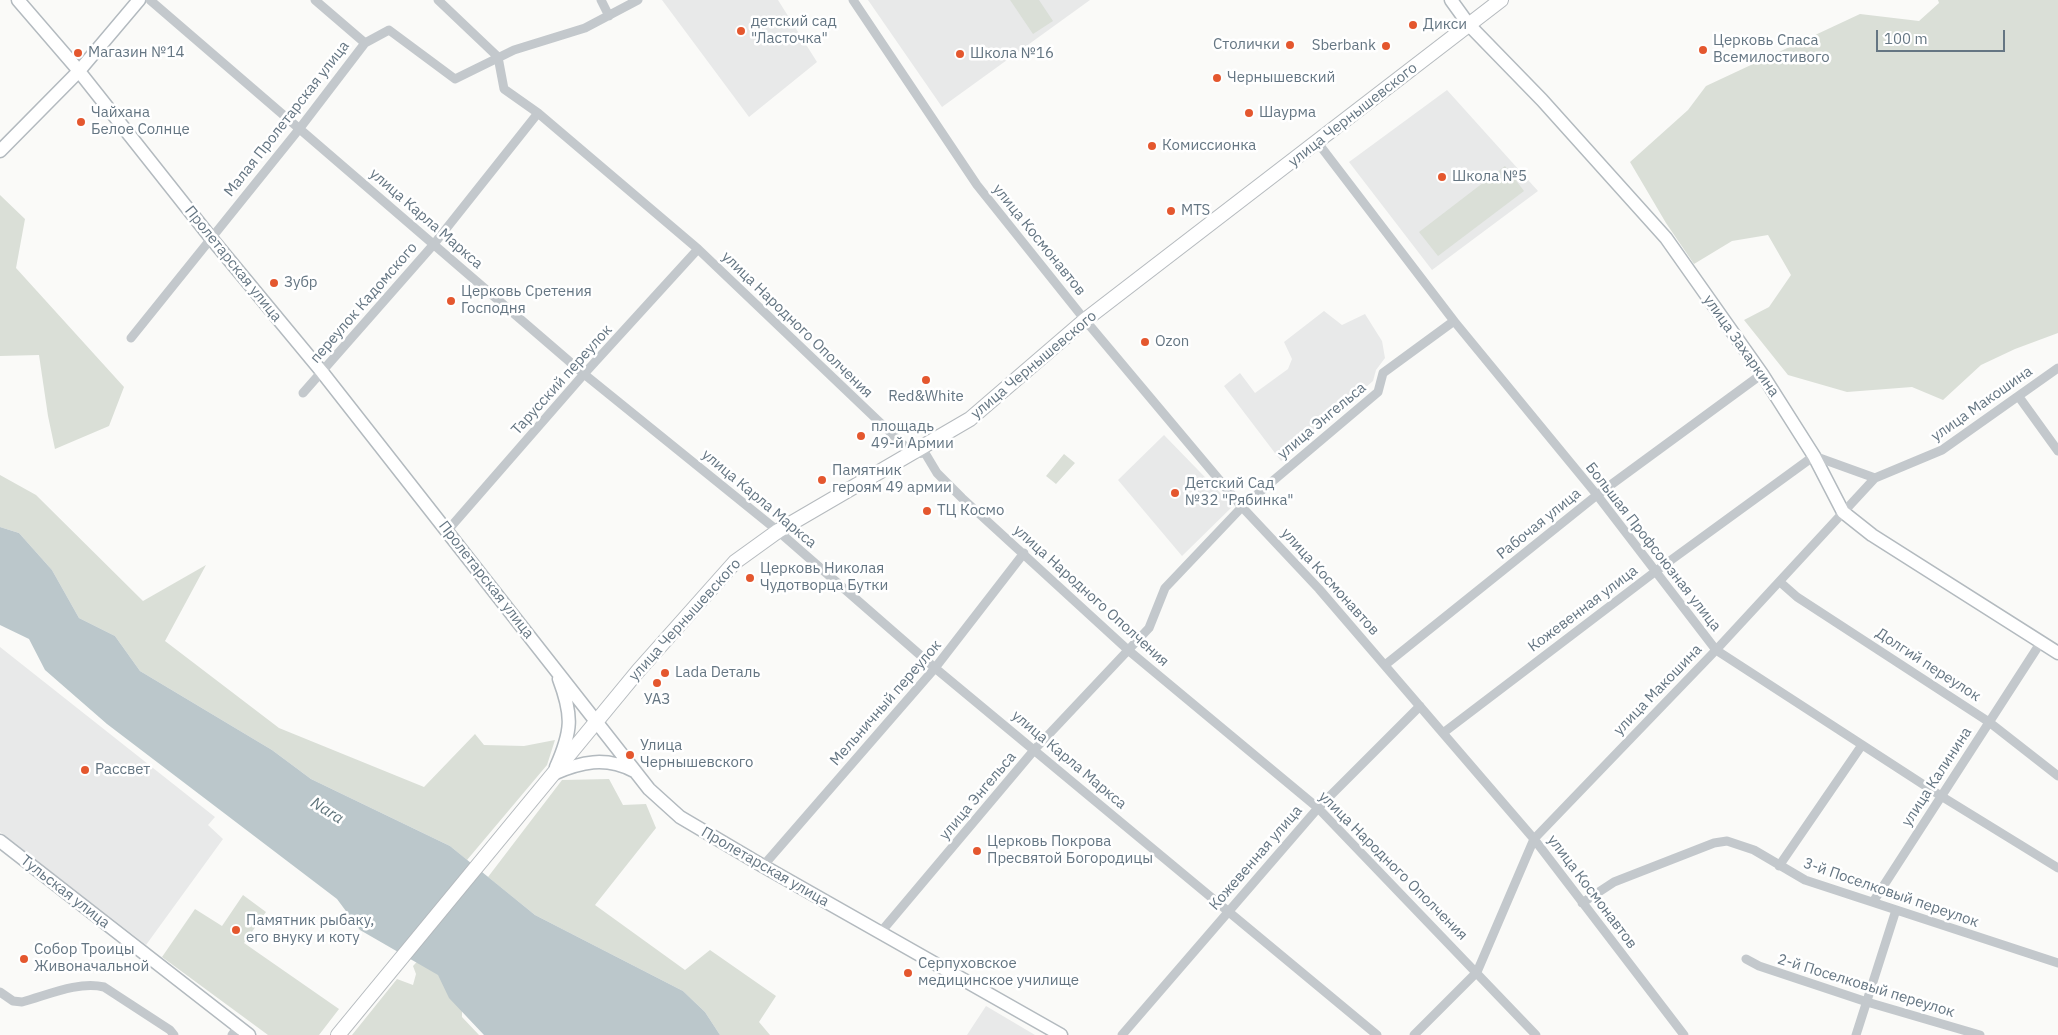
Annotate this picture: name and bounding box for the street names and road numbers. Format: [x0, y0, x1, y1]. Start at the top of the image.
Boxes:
street label: Малая Пролетарская улица [221, 38, 353, 200]
street label: улица Чернышевского [1285, 59, 1421, 171]
street label: улица Карла Маркса [366, 165, 486, 273]
street label: улица Космонавтов [989, 181, 1089, 299]
street label: Пролетарская улица [181, 202, 285, 326]
street label: переулок Кадомского [307, 239, 421, 367]
street label: улица Народного Ополчения [718, 248, 876, 402]
street label: улица Захаркина [1699, 292, 1783, 400]
street label: улица Чернышевского [967, 307, 1101, 423]
street label: Тарусский переулок [508, 321, 616, 439]
street label: улица Макошина [1928, 362, 2036, 446]
street label: улица Энгельса [1274, 379, 1370, 463]
street label: улица Карла Маркса [698, 446, 820, 552]
street label: Большая Профсоюзная улица [1581, 459, 1725, 635]
street label: Рабочая улица [1493, 485, 1585, 563]
street label: Пролетарская улица [434, 518, 538, 642]
street label: улица Народного Ополчения [1010, 521, 1172, 671]
street label: улица Космонавтов [1277, 525, 1383, 639]
street label: улица Чернышевского [625, 555, 745, 685]
street label: Кожевенная улица [1525, 562, 1641, 656]
street label: Долгий переулок [1872, 624, 1984, 706]
street label: Мельничный переулок [827, 637, 945, 769]
street label: улица Макошина [1610, 641, 1706, 739]
street label: улица Карла Маркса [1008, 707, 1130, 813]
street label: улица Калинина [1898, 724, 1976, 830]
street label: улица Энгельса [936, 748, 1020, 844]
street label: улица Народного Ополчения [1315, 788, 1471, 944]
street label: Кожевенная улица [1206, 802, 1306, 914]
street label: Пролетарская улица [698, 823, 832, 911]
street label: улица Космонавтов [1543, 831, 1641, 953]
street label: Тульская улица [17, 852, 113, 932]
street label: 3-й Поселковый переулок [1801, 854, 1981, 932]
street label: 2-й Поселковый переулок [1775, 950, 1957, 1022]

